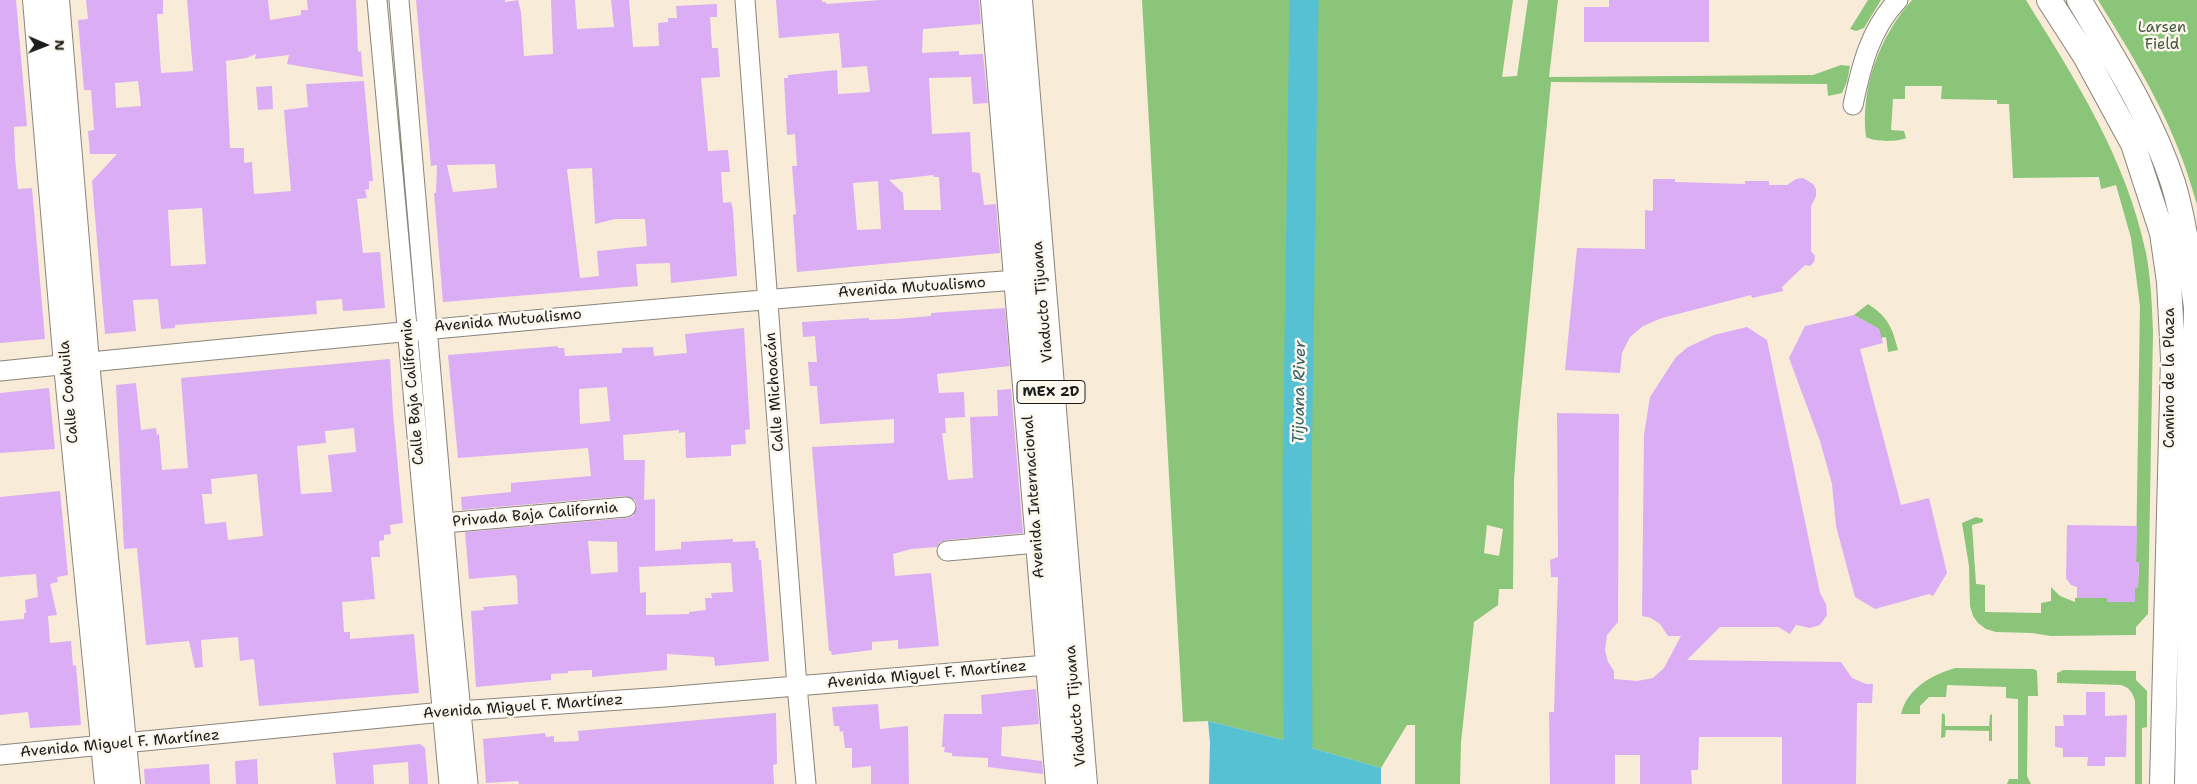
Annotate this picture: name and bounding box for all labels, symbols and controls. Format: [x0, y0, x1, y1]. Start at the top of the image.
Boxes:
park label: Larsen Field [2138, 19, 2186, 54]
north arrow [20, 20, 70, 70]
text: N [51, 40, 69, 51]
street label: Viaducto Tijuana [1029, 240, 1057, 364]
street label: Avenida Mutualismo [837, 274, 987, 302]
street label: Avenida Mutualismo [433, 306, 583, 336]
street label: Camino de la Plaza [2161, 308, 2179, 448]
street label: Calle Baja California [398, 318, 428, 466]
street label: Calle Michoacán [762, 332, 788, 452]
street label: Calle Coahuila [56, 340, 82, 444]
water label: Tijuana River [1290, 340, 1310, 444]
road number: MEX 2D [1017, 381, 1085, 404]
street label: Avenida Internacional [1019, 415, 1049, 579]
street label: Privada Baja California [452, 499, 618, 531]
street label: Viaducto Tijuana [1062, 644, 1090, 768]
street label: Avenida Miguel F. Martínez [826, 657, 1028, 693]
street label: Avenida Miguel F. Martínez [422, 691, 624, 723]
street label: Avenida Miguel F. Martínez [19, 726, 221, 762]

